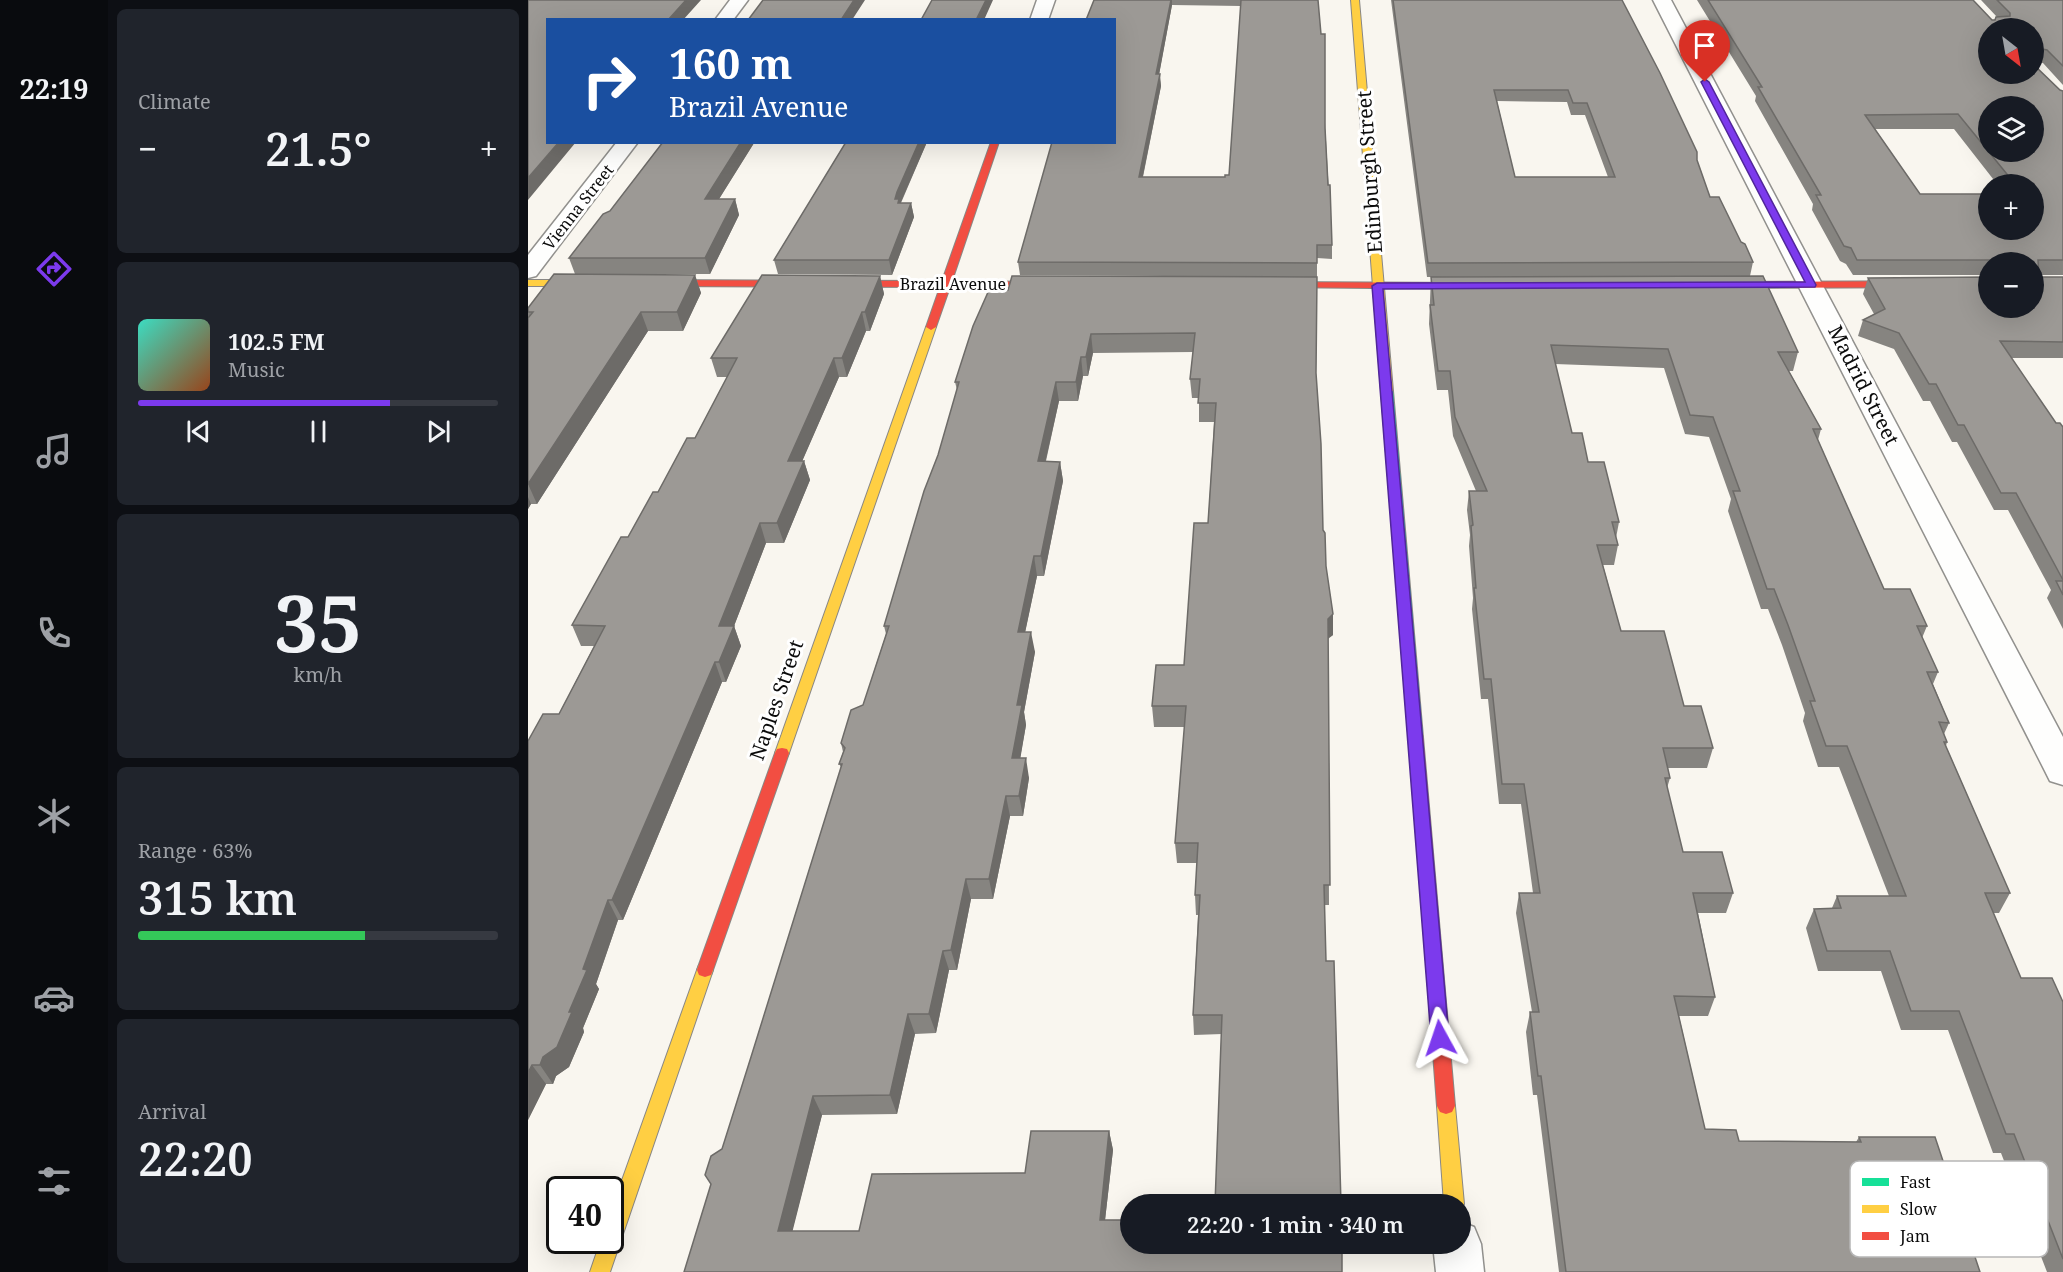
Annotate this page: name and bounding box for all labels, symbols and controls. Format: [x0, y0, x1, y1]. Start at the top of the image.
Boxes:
north arrow [1978, 18, 2044, 84]
map controls [1978, 18, 2044, 318]
pin [1679, 20, 1730, 82]
icon: arrive [1688, 29, 1721, 62]
text: 160 m [669, 34, 793, 91]
icon: right [570, 42, 648, 120]
text: 22:19 [19, 70, 89, 107]
text: Climate [138, 88, 211, 115]
text: Brazil Avenue [669, 88, 848, 125]
street label: Edinburgh Street [1350, 90, 1388, 254]
button: layers [1978, 96, 2044, 162]
text: 21.5° [265, 118, 372, 179]
text: − [138, 126, 157, 171]
text: + [480, 126, 498, 171]
street label: Vienna Street [538, 159, 619, 254]
button: + [1978, 174, 2044, 240]
icon: directions [33, 248, 75, 290]
button: − [1978, 252, 2044, 318]
street label: Brazil Avenue [900, 273, 1006, 295]
street label: Madrid Street [1822, 320, 1906, 450]
text: 102.5 FM [228, 326, 325, 356]
text: Music [228, 356, 285, 383]
icon: previous [182, 415, 215, 448]
icon: pause [302, 415, 335, 448]
icon: next [422, 415, 455, 448]
icon: music [33, 430, 75, 472]
text: 35 [274, 569, 362, 675]
icon: phone [33, 612, 75, 654]
street label: Naples Street [743, 636, 809, 764]
text: km/h [293, 661, 343, 688]
icon: climate [33, 795, 75, 837]
text: Range · 63% [138, 837, 252, 864]
text: 315 km [138, 867, 297, 928]
icon: car [33, 977, 75, 1019]
position arrow [1408, 1006, 1472, 1070]
text: Arrival [138, 1098, 206, 1125]
text: 22:20 [138, 1128, 253, 1189]
icon: filters [33, 1160, 75, 1202]
legend [1850, 1161, 2048, 1257]
text: Fast [1900, 1171, 1931, 1193]
speed limit sign: 40 [546, 1176, 624, 1254]
text: Slow [1900, 1198, 1937, 1220]
text: 22:20 · 1 min · 340 m [1187, 1209, 1404, 1239]
text: Jam [1899, 1225, 1930, 1247]

